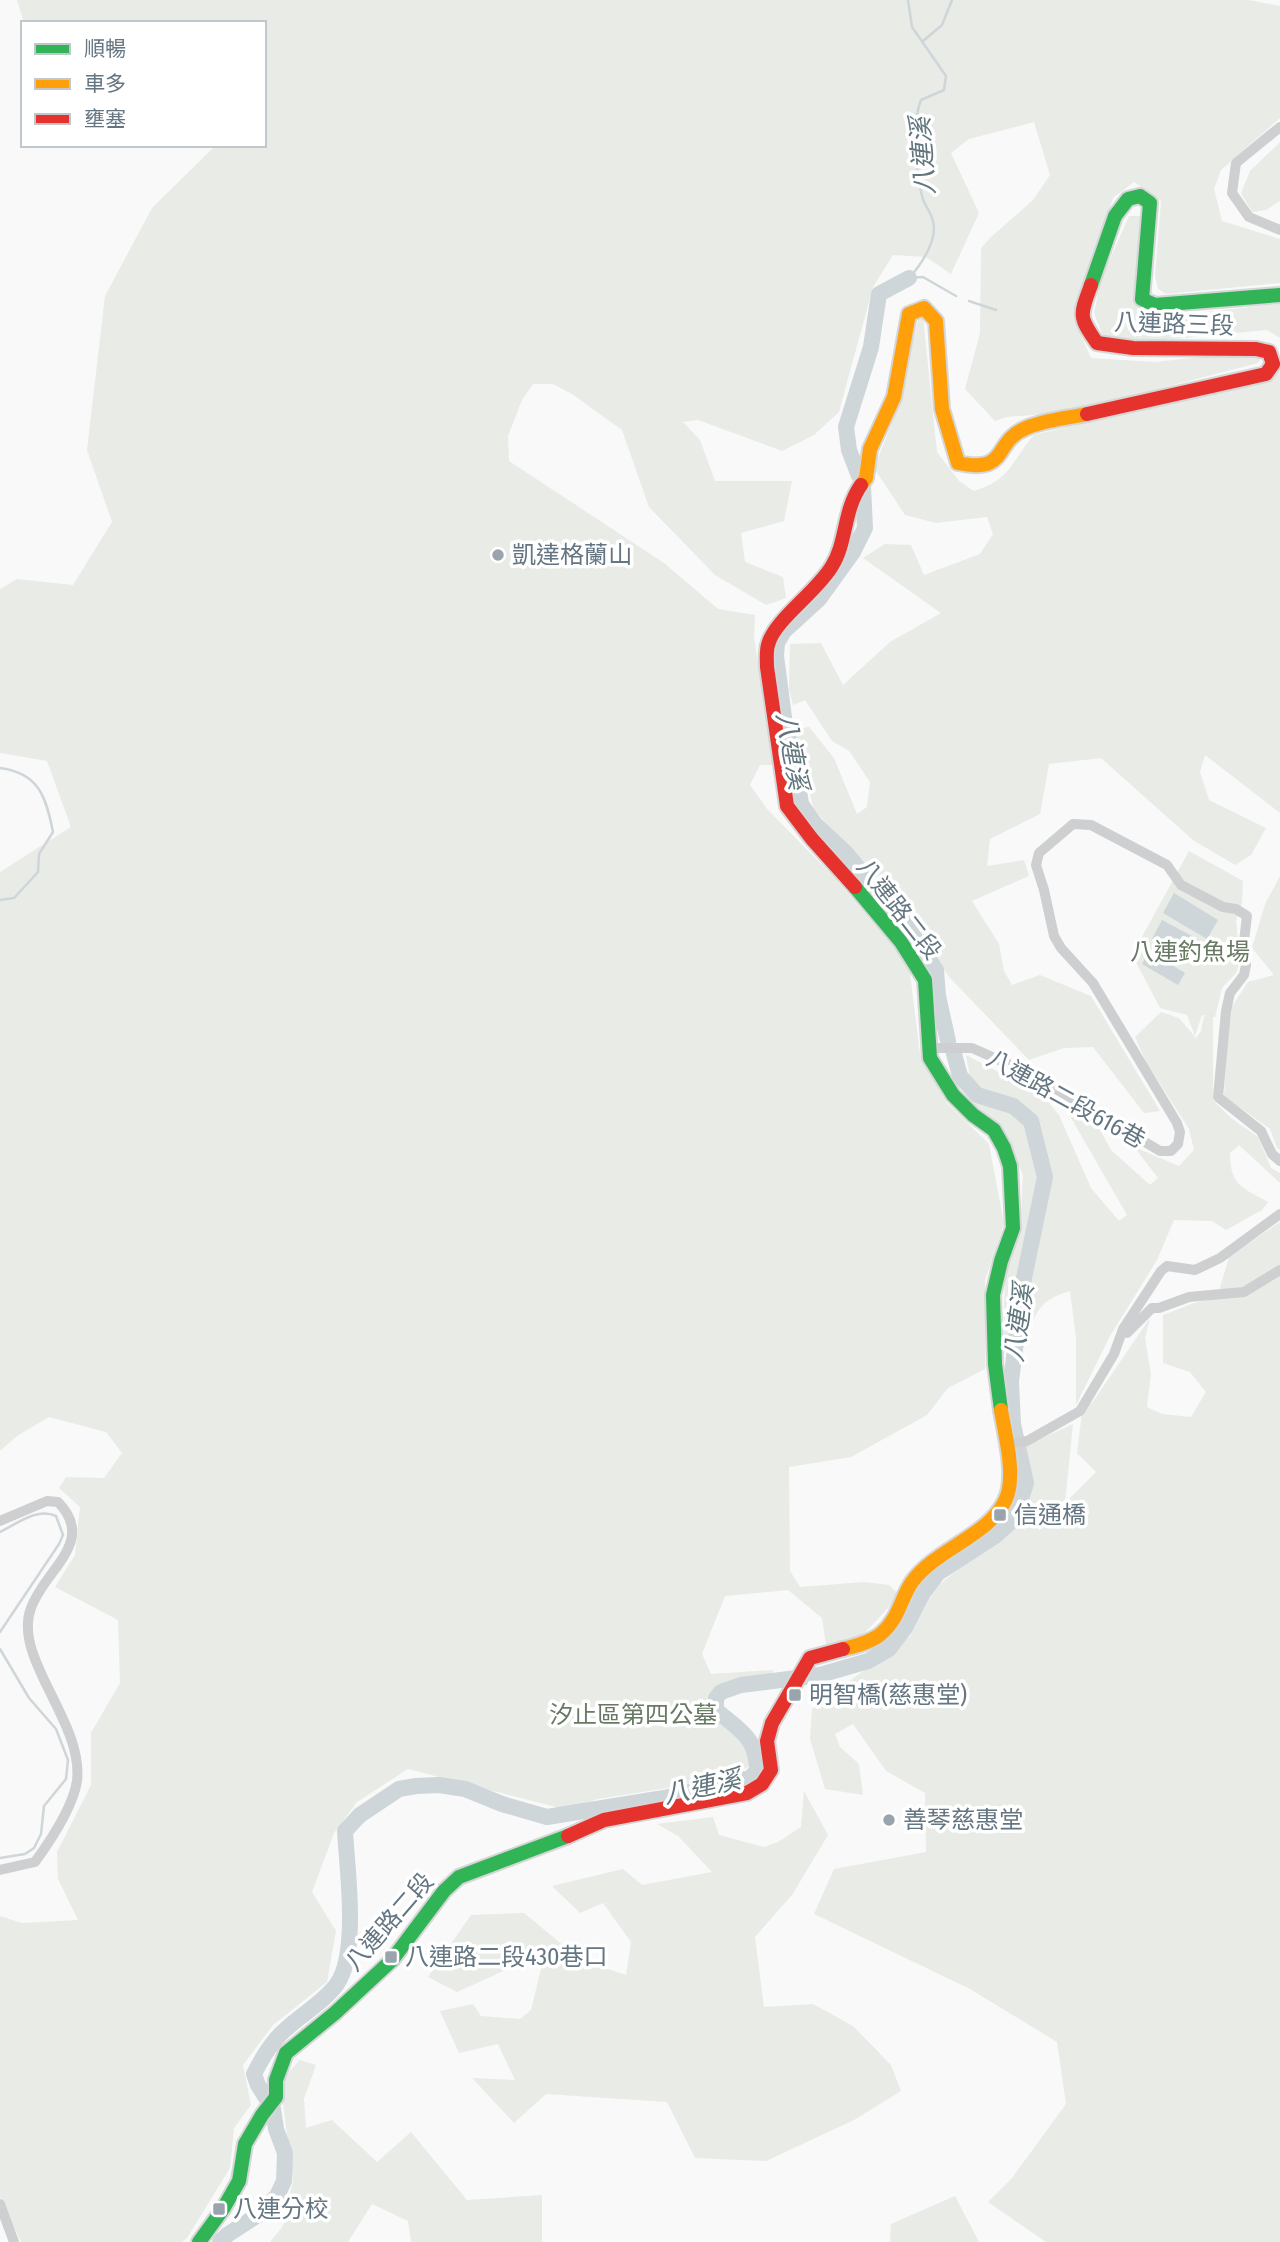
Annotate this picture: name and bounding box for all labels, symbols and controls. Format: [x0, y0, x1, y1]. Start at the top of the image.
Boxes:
legend [21, 21, 266, 147]
text: 順暢 [84, 36, 126, 62]
text: 車多 [84, 71, 126, 97]
text: 壅塞 [84, 106, 126, 132]
water label: 八連溪 [905, 112, 941, 196]
street label: 八連路三段 [1114, 308, 1234, 340]
place label: 凱達格蘭山 [512, 541, 632, 569]
marker: 凱達格蘭山 [490, 547, 506, 563]
water label: 八連溪 [770, 710, 815, 796]
street label: 八連路二段 [851, 853, 947, 965]
park label: 八連釣魚場 [1130, 938, 1250, 966]
street label: 八連路二段616巷 [982, 1044, 1150, 1154]
water label: 八連溪 [998, 1278, 1040, 1364]
place label: 信通橋 [1014, 1501, 1086, 1529]
marker: 信通橋 [992, 1507, 1008, 1523]
place label: 明智橋(慈惠堂) [809, 1681, 967, 1709]
marker: 明智橋(慈惠堂) [787, 1687, 803, 1703]
park label: 汐止區第四公墓 [549, 1701, 717, 1729]
water label: 八連溪 [661, 1763, 747, 1810]
place label: 善琴慈惠堂 [903, 1806, 1023, 1834]
marker: 善琴慈惠堂 [881, 1812, 897, 1828]
street label: 八連路二段 [339, 1868, 439, 1976]
place label: 八連路二段430巷口 [405, 1943, 608, 1971]
marker: 八連路二段430巷口 [383, 1949, 399, 1965]
place label: 八連分校 [233, 2195, 329, 2223]
marker: 八連分校 [211, 2201, 227, 2217]

